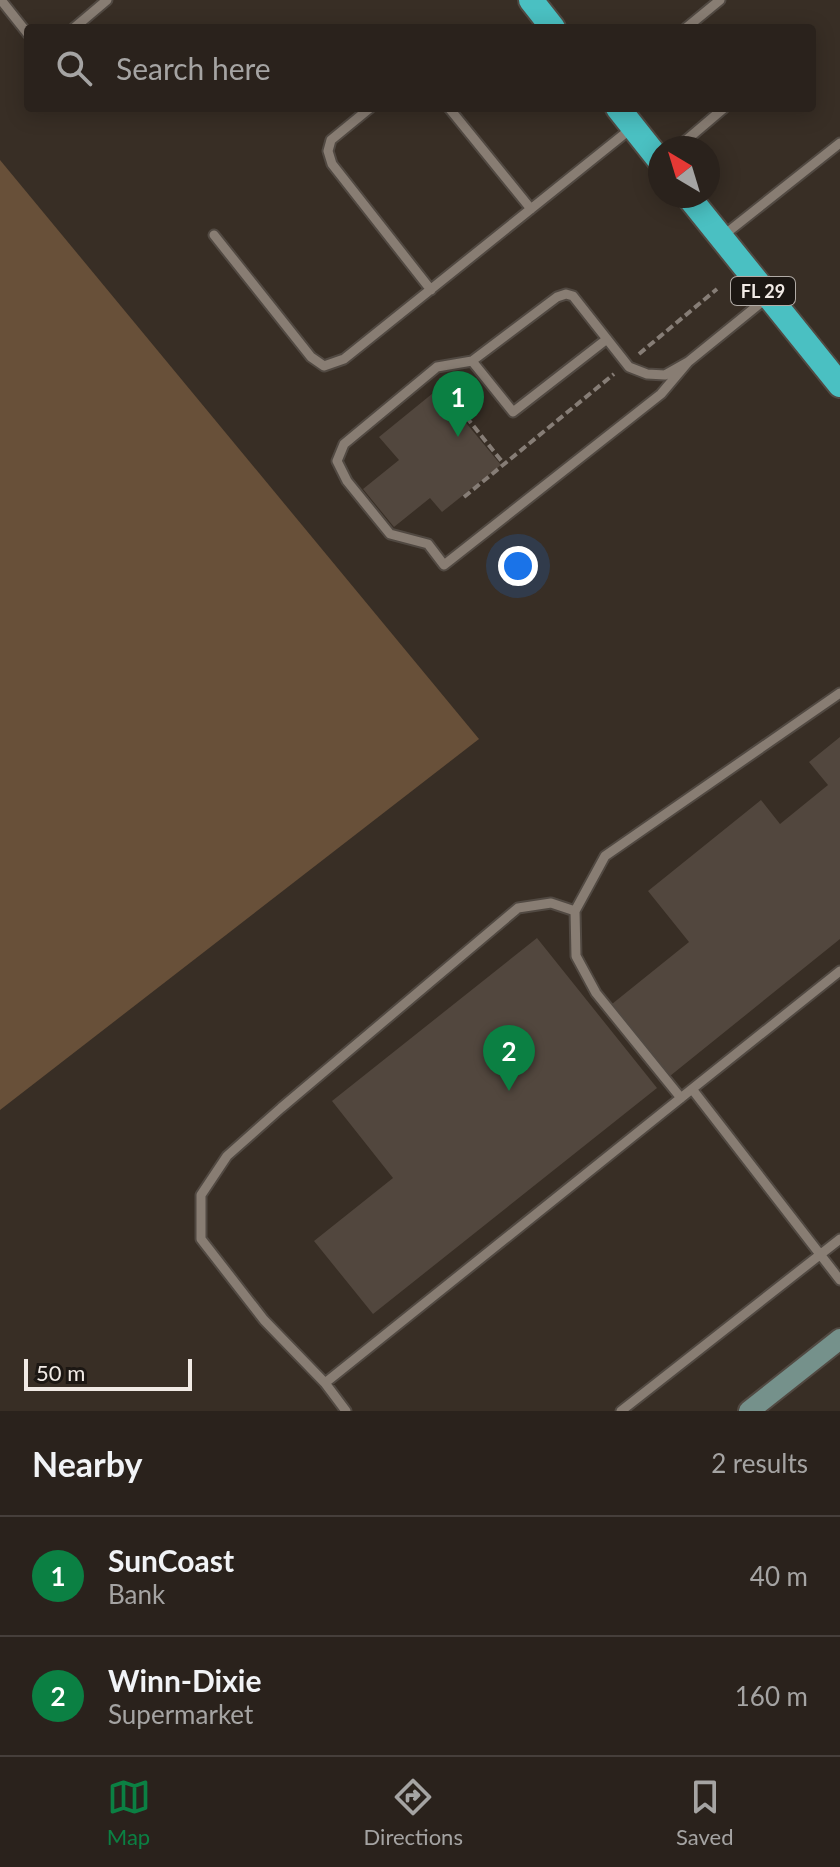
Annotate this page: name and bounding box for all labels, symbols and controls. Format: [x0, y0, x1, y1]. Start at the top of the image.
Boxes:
search box [24, 24, 816, 112]
icon: search [52, 46, 96, 90]
text: Search here [116, 50, 271, 86]
north arrow [648, 136, 720, 208]
road number: FL 29 [731, 277, 795, 305]
pin: 1 [432, 371, 484, 437]
your location [498, 546, 538, 586]
pin: 2 [483, 1025, 535, 1091]
scale bar [24, 1355, 192, 1391]
text: 50 m [36, 1359, 85, 1386]
text: Nearby [32, 1443, 143, 1484]
text: 2 results [711, 1447, 808, 1479]
text: SunCoast [108, 1542, 234, 1578]
text: 1 [50, 1560, 66, 1592]
text: 40 m [750, 1560, 808, 1592]
text: Bank [108, 1578, 165, 1610]
text: Winn-Dixie [108, 1662, 262, 1698]
text: 2 [50, 1680, 66, 1712]
text: 160 m [735, 1680, 808, 1712]
text: Supermarket [108, 1698, 253, 1730]
tab: Map [107, 1775, 151, 1850]
tab: Directions [364, 1775, 463, 1850]
tab: Saved [676, 1775, 733, 1850]

